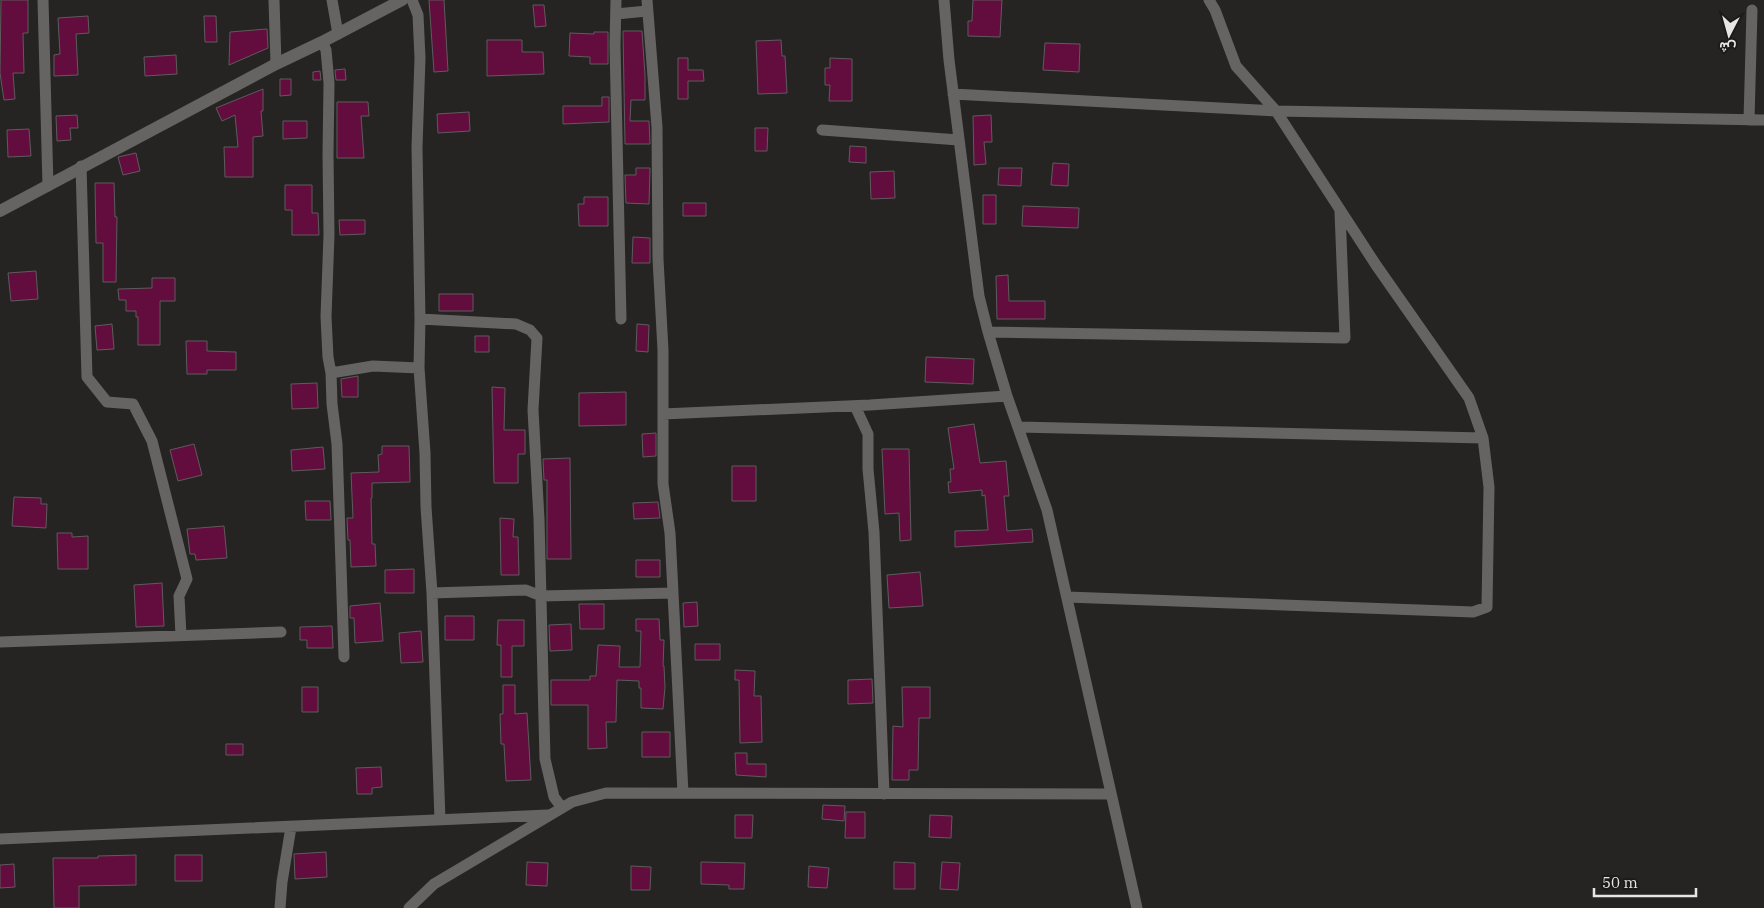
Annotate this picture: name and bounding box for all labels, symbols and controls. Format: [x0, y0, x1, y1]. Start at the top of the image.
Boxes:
north arrow [1704, 10, 1754, 60]
text: ش [1718, 38, 1737, 58]
scale bar [1594, 866, 1696, 898]
text: 50 m [1602, 873, 1638, 892]

